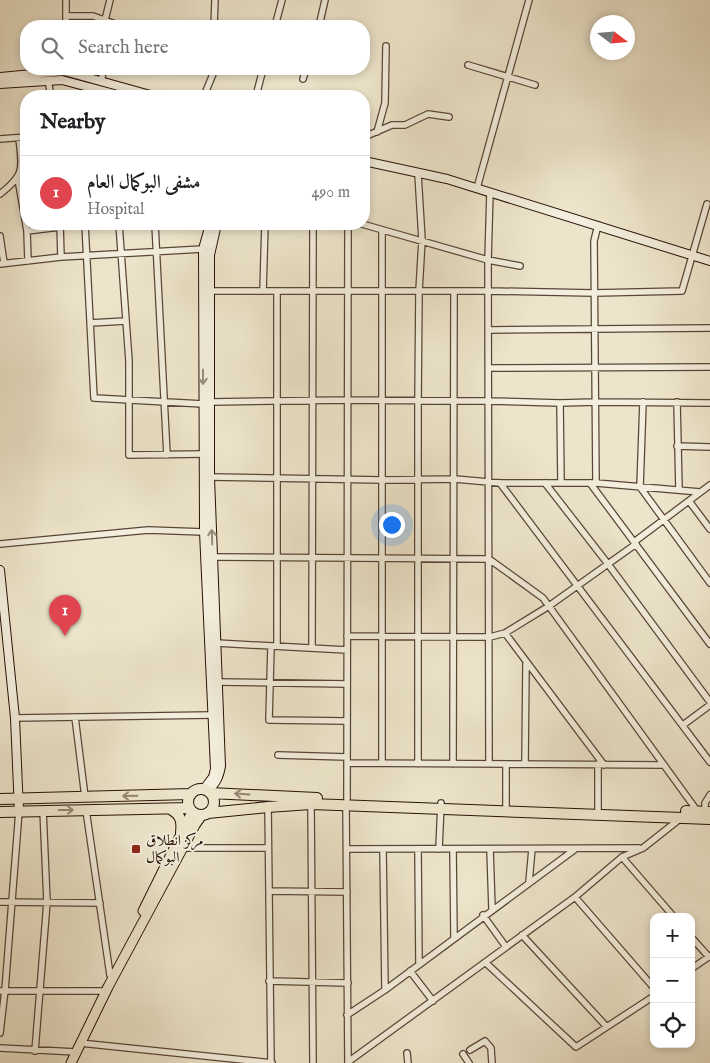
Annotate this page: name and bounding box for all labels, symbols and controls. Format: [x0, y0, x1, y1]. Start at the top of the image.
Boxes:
north arrow [590, 15, 635, 60]
search box [20, 20, 370, 75]
icon: search [38, 34, 66, 62]
text: Search here [78, 36, 169, 60]
text: Nearby [40, 109, 105, 136]
text: مشفى البوكمال العام [87, 171, 200, 195]
text: 1 [53, 183, 59, 203]
text: 490 m [311, 183, 350, 203]
text: Hospital [87, 200, 144, 220]
one-way arrow [198, 368, 208, 384]
your location [379, 512, 405, 538]
one-way arrow [207, 529, 217, 546]
pin: 1 [49, 595, 81, 636]
one-way arrow [234, 789, 250, 798]
one-way arrow [122, 791, 138, 801]
one-way arrow [58, 805, 74, 815]
place label: مركز انطلاق البوكمال [146, 831, 203, 867]
marker: مركز انطلاق البوكمال [130, 843, 142, 855]
map controls [650, 913, 695, 1048]
button: + [650, 913, 695, 958]
button: − [650, 958, 695, 1003]
button: locate [650, 1003, 695, 1048]

